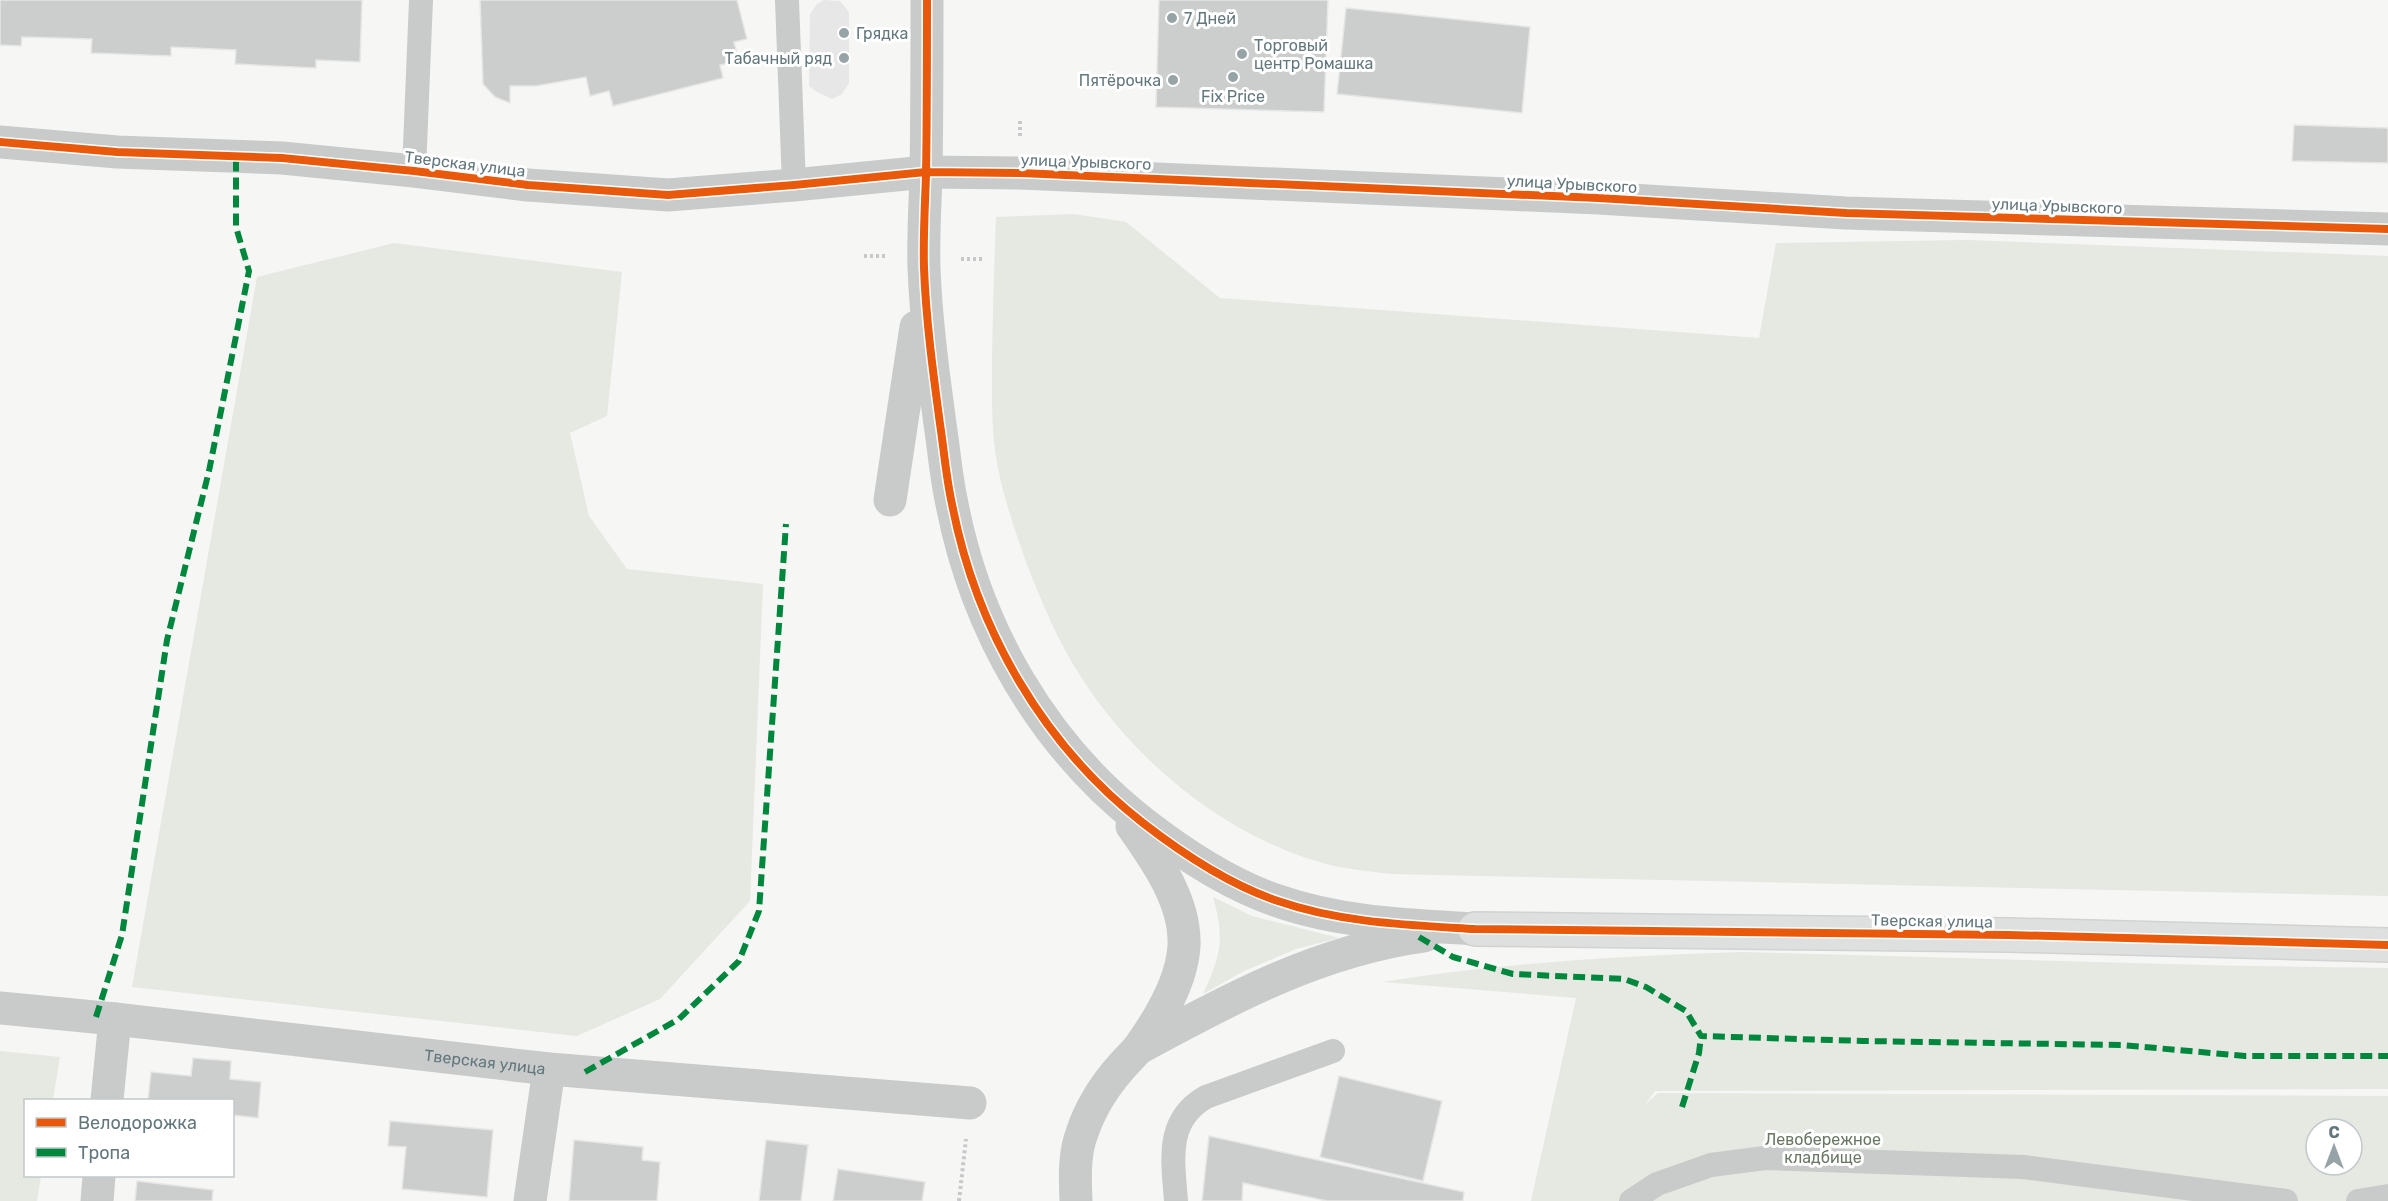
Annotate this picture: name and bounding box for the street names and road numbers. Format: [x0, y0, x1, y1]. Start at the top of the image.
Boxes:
street label: Тверская улица [403, 147, 527, 181]
street label: улица Урывского [1020, 150, 1152, 174]
street label: улица Урывского [1506, 171, 1638, 197]
street label: улица Урывского [1991, 194, 2123, 218]
street label: Тверская улица [1871, 910, 1993, 932]
street label: Тверская улица [423, 1045, 547, 1078]

